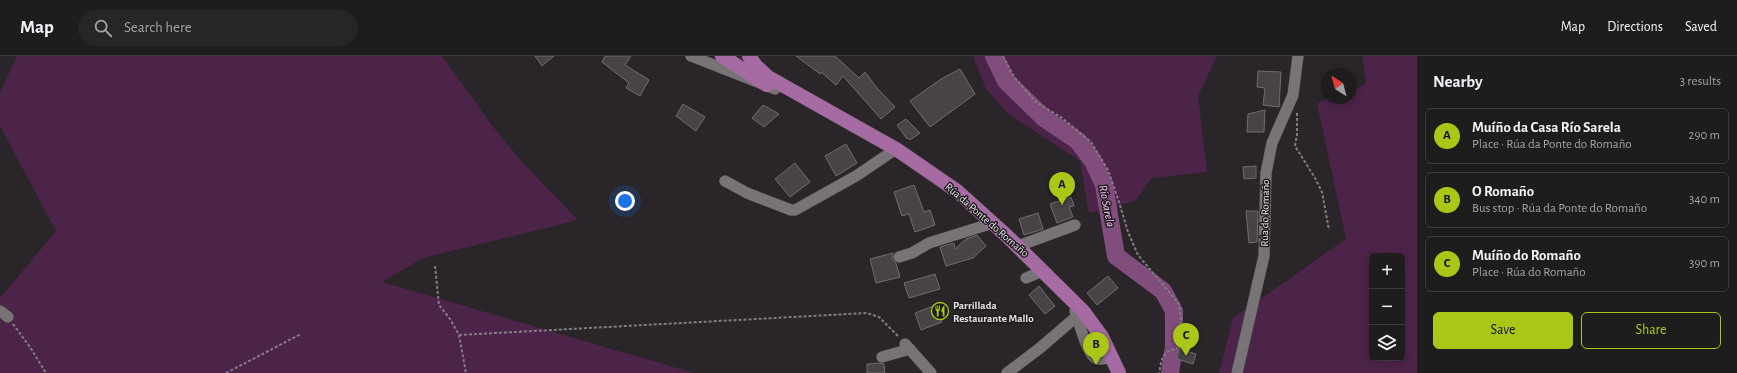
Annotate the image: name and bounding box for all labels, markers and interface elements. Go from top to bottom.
search box [78,10,358,46]
icon: search [92,17,114,39]
text: Map [20,18,54,37]
text: Search here [124,20,192,35]
text: Map [1561,20,1585,34]
text: Directions [1607,20,1663,34]
text: Saved [1685,20,1717,34]
north arrow [1321,68,1357,104]
text: Nearby [1433,73,1483,90]
text: 3 results [1680,75,1721,88]
text: Muíño da Casa Río Sarela [1472,120,1621,135]
text: A [1443,129,1451,142]
text: 290 m [1689,129,1720,142]
text: Place · Rúa da Ponte do Romaño [1472,138,1632,151]
pin: A [1049,172,1075,205]
street label: Rúa do Romaño [1259,179,1271,247]
street label: Rúa da Ponte do Romaño [943,181,1031,259]
water label: Río Sarela [1097,184,1117,228]
text: O Romaño [1472,184,1534,199]
your location [615,191,635,211]
text: B [1443,193,1451,206]
text: 340 m [1689,193,1720,206]
text: Bus stop · Rúa da Ponte do Romaño [1472,202,1647,215]
text: Muíño do Romaño [1472,248,1581,263]
map controls [1369,253,1405,361]
button: + [1369,253,1405,289]
text: C [1444,257,1450,270]
text: 390 m [1689,257,1720,270]
text: Place · Rúa do Romaño [1472,266,1586,279]
button: − [1369,289,1405,325]
place label: Parrillada Restaurante Mallo [953,300,1034,324]
restaurant icon: Parrillada Restaurante Mallo [930,301,950,321]
button: Save [1433,312,1573,349]
button: Share [1581,312,1721,349]
pin: C [1173,323,1199,356]
button: layers [1369,325,1405,361]
pin: B [1083,332,1109,365]

